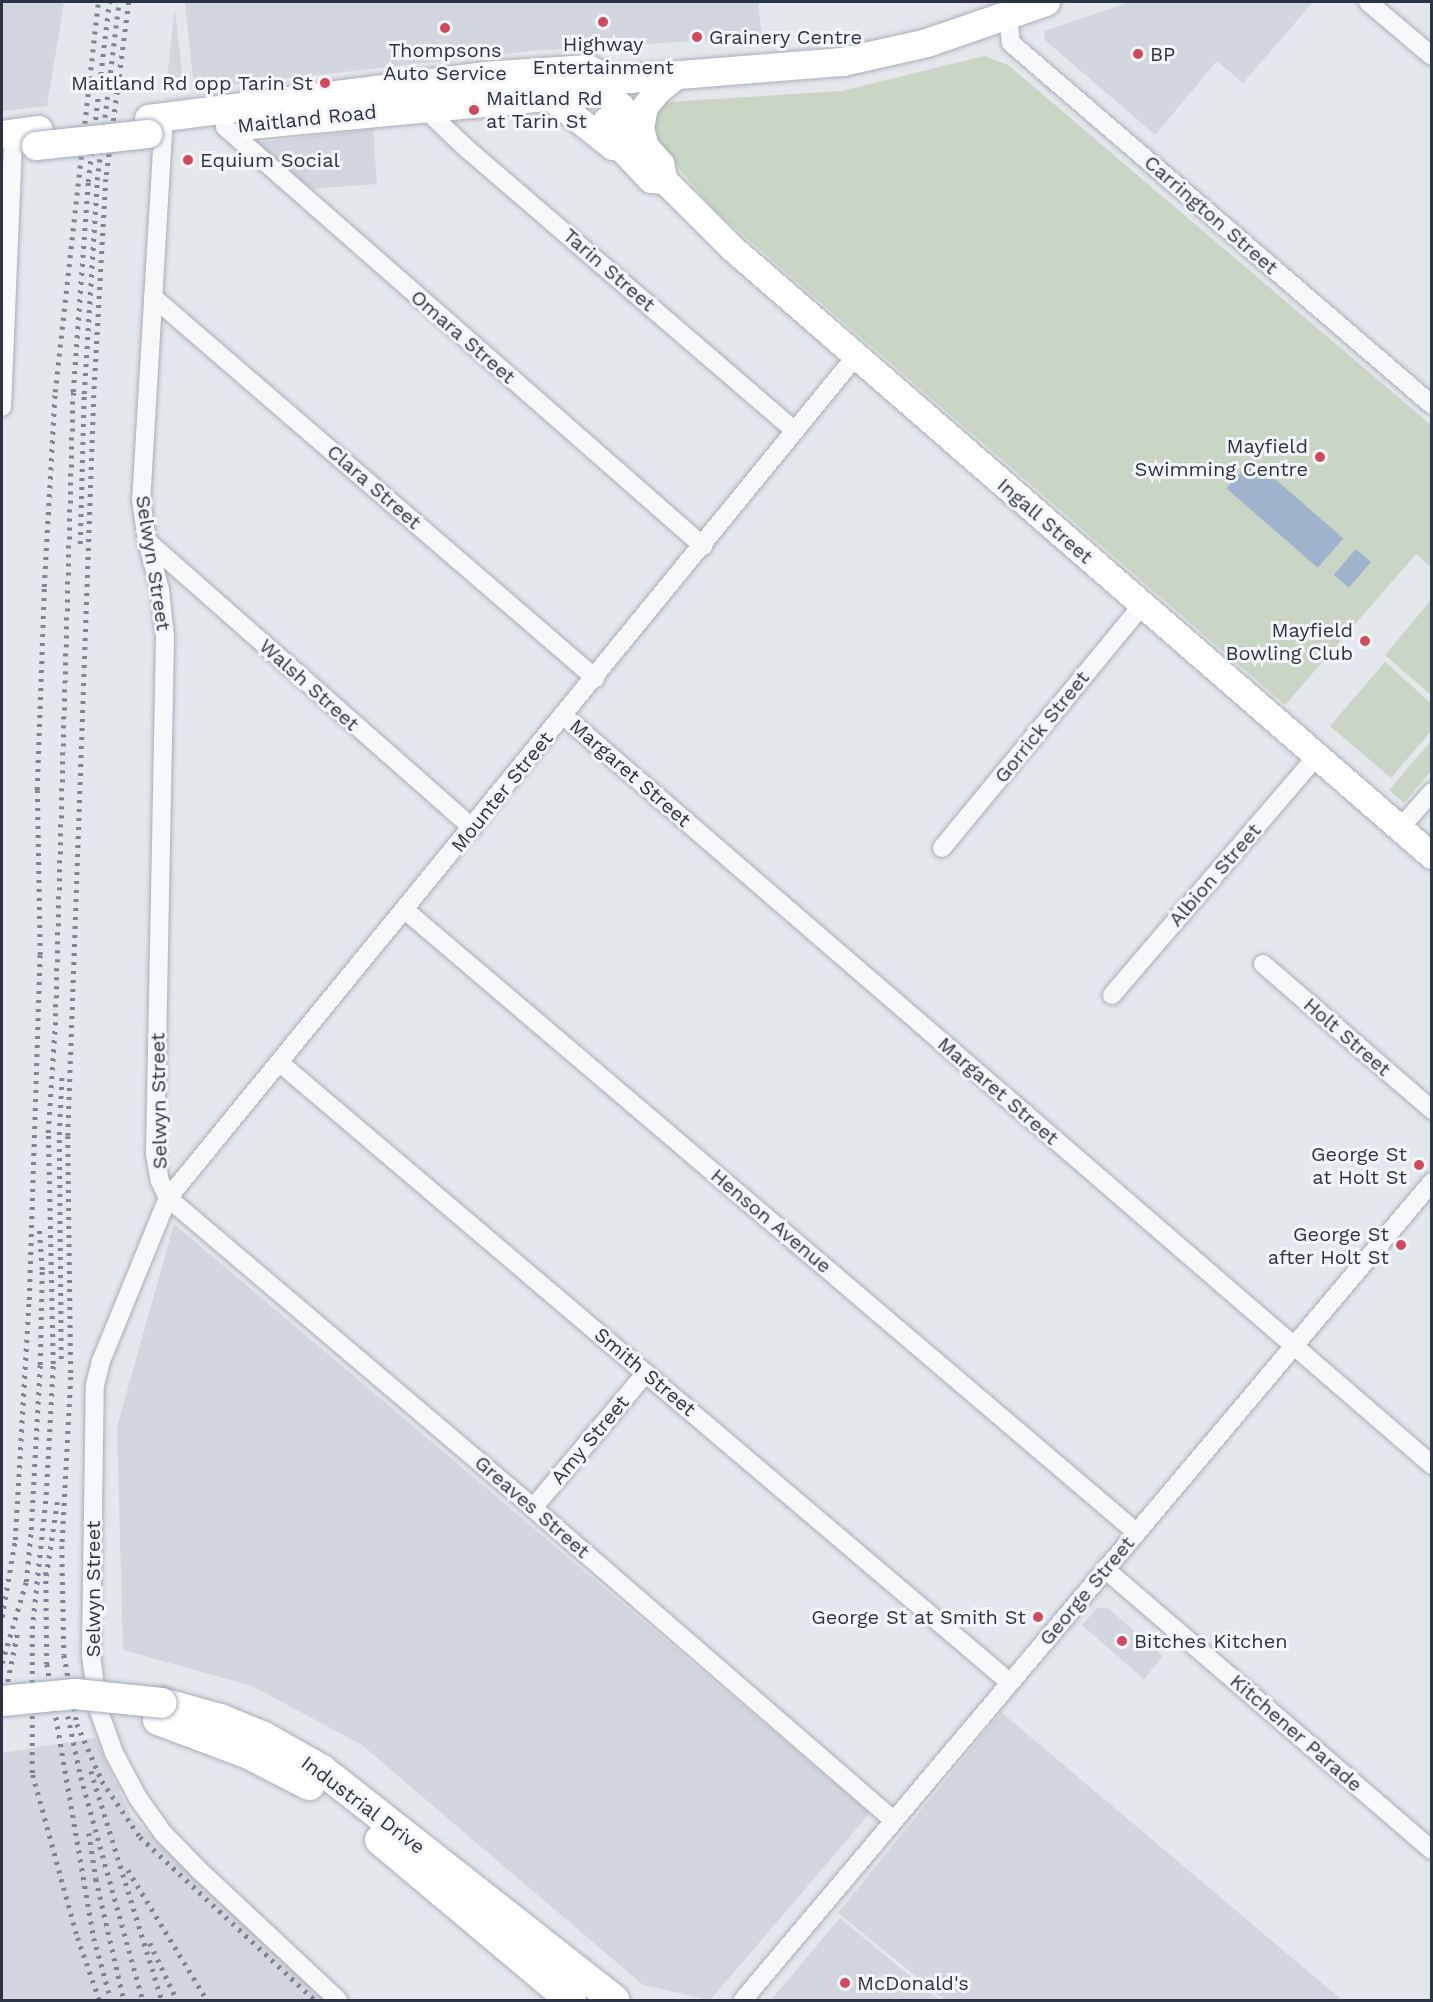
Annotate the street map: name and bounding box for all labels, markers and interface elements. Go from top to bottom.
marker: Highway Entertainment [596,15,610,29]
marker: Thompsons Auto Service [438,21,452,35]
place label: Grainery Centre [709,25,862,49]
marker: Grainery Centre [690,30,704,44]
place label: Highway Entertainment [532,32,674,79]
place label: Thompsons Auto Service [383,38,507,85]
place label: BP [1150,42,1175,66]
marker: BP [1131,47,1145,61]
place label: Maitland Rd opp Tarin St [70,71,313,95]
marker: Maitland Rd opp Tarin St [318,76,332,90]
place label: Maitland Rd at Tarin St [486,86,603,133]
street label: Maitland Road [236,100,378,138]
marker: Maitland Rd at Tarin St [467,103,481,117]
place label: Equium Social [200,148,340,172]
street label: Carrington Street [1139,150,1283,280]
marker: Equium Social [181,153,195,167]
street label: Tarin Street [558,223,660,317]
street label: Omara Street [406,285,520,389]
place label: Mayfield Swimming Centre [1135,434,1308,481]
street label: Clara Street [322,439,426,535]
marker: Mayfield Swimming Centre [1313,450,1327,464]
street label: Ingall Street [992,473,1098,569]
street label: Selwyn Street [130,494,176,632]
place label: Mayfield Bowling Club [1226,618,1353,665]
street label: Walsh Street [254,634,364,736]
marker: Mayfield Bowling Club [1358,634,1372,648]
street label: Gorrick Street [989,666,1095,788]
street label: Margaret Street [565,714,695,832]
street label: Mounter Street [446,727,558,857]
street label: Albion Street [1164,819,1266,931]
street label: Holt Street [1299,993,1395,1081]
street label: Margaret Street [933,1032,1063,1150]
street label: Selwyn Street [146,1033,172,1169]
place label: George St at Holt St [1311,1142,1407,1189]
marker: George St at Holt St [1412,1158,1426,1172]
street label: Henson Avenue [705,1163,837,1279]
place label: George St after Holt St [1267,1222,1389,1269]
marker: George St after Holt St [1394,1238,1408,1252]
street label: Smith Street [589,1323,701,1421]
street label: Amy Street [546,1390,634,1490]
street label: Greaves Street [470,1451,594,1563]
street label: Selwyn Street [81,1521,105,1657]
street label: George Street [1034,1532,1140,1650]
place label: George St at Smith St [811,1605,1026,1629]
marker: George St at Smith St [1031,1610,1045,1624]
place label: Bitches Kitchen [1134,1629,1288,1653]
marker: Bitches Kitchen [1115,1634,1129,1648]
street label: Kitchener Parade [1225,1669,1367,1797]
street label: Industrial Drive [296,1750,430,1860]
place label: McDonald's [857,1971,969,1995]
marker: McDonald's [838,1976,852,1990]

